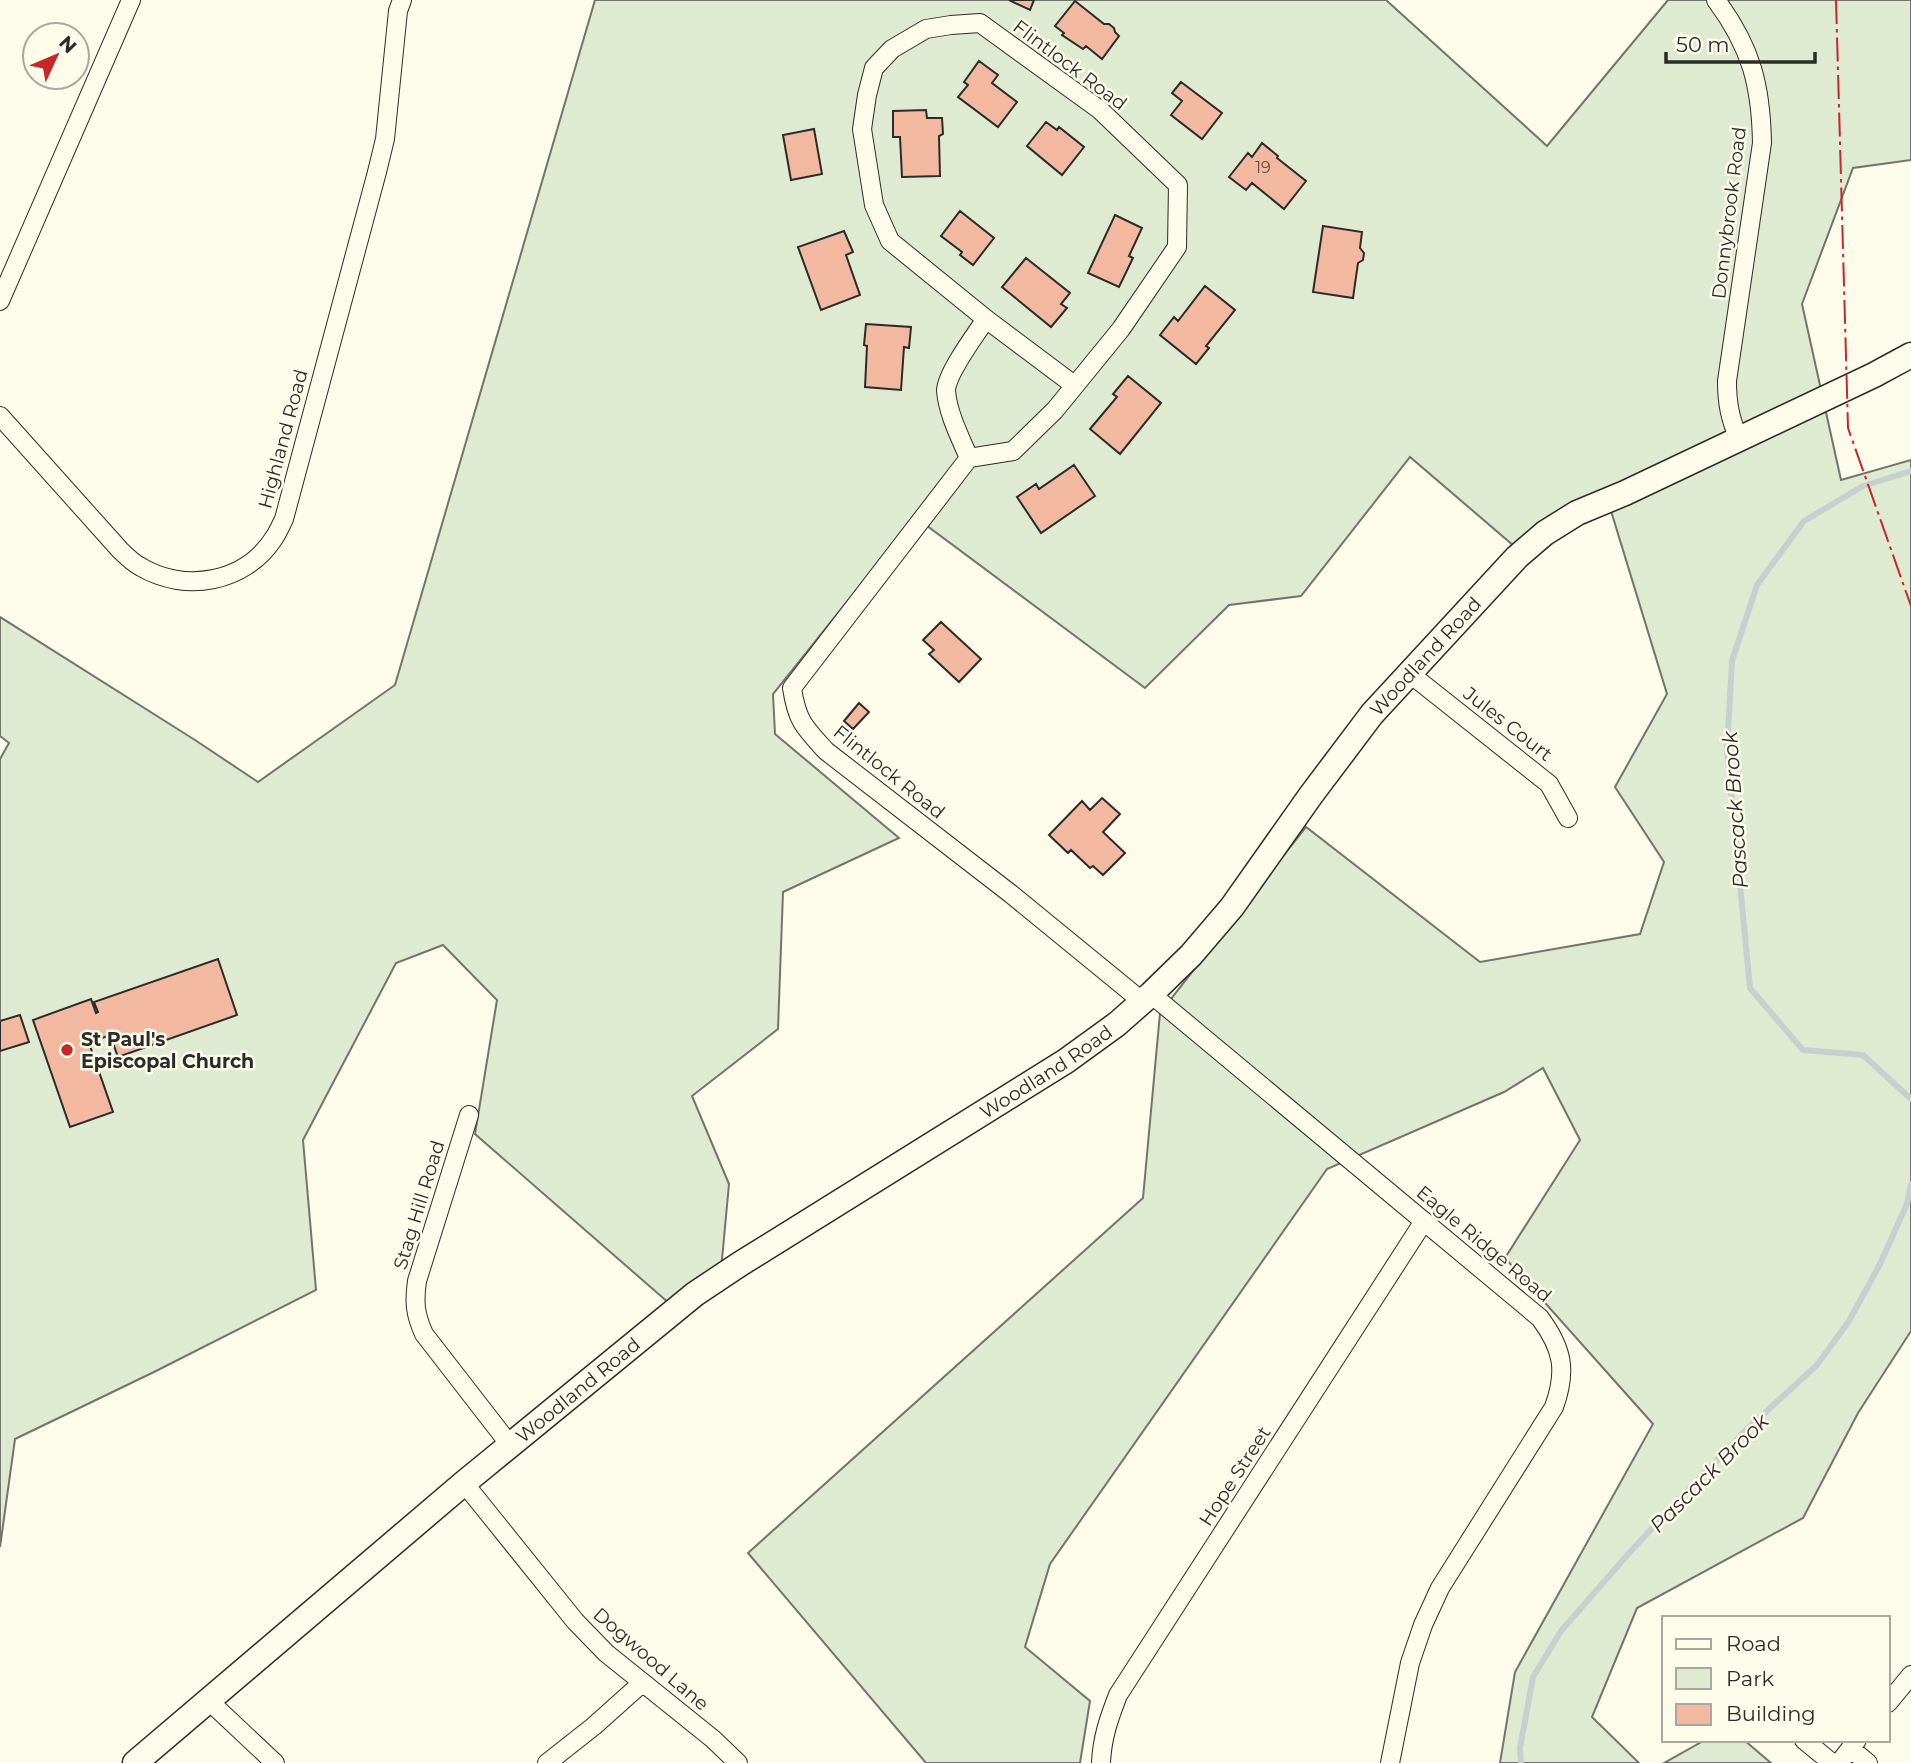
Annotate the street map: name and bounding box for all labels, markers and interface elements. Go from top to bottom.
street label: Flintlock Road [1009,15,1131,115]
north arrow [21,21,91,91]
scale bar [1666,21,1815,65]
text: N [54,31,81,58]
text: 50 m [1676,32,1730,57]
street label: Donnybrook Road [1707,126,1751,300]
house number: 19 [1255,158,1271,177]
street label: Highland Road [253,367,313,511]
street label: Woodland Road [1365,592,1486,720]
street label: Jules Court [1458,682,1557,766]
street label: Flintlock Road [829,720,949,824]
water label: Pascack Brook [1717,729,1753,889]
street label: Woodland Road [976,1020,1117,1123]
place label: St Paul's Episcopal Church [81,1028,254,1073]
marker: St Paul's Episcopal Church [59,1042,75,1058]
street label: Stag Hill Road [388,1138,450,1272]
street label: Eagle Ridge Road [1412,1181,1556,1307]
street label: Woodland Road [511,1332,644,1447]
water label: Pascack Brook [1644,1407,1775,1538]
street label: Hope Street [1194,1422,1276,1530]
street label: Dogwood Lane [589,1603,713,1715]
legend [1662,1616,1890,1742]
text: Road [1726,1631,1781,1656]
text: Park [1726,1666,1774,1691]
text: Building [1726,1701,1816,1726]

